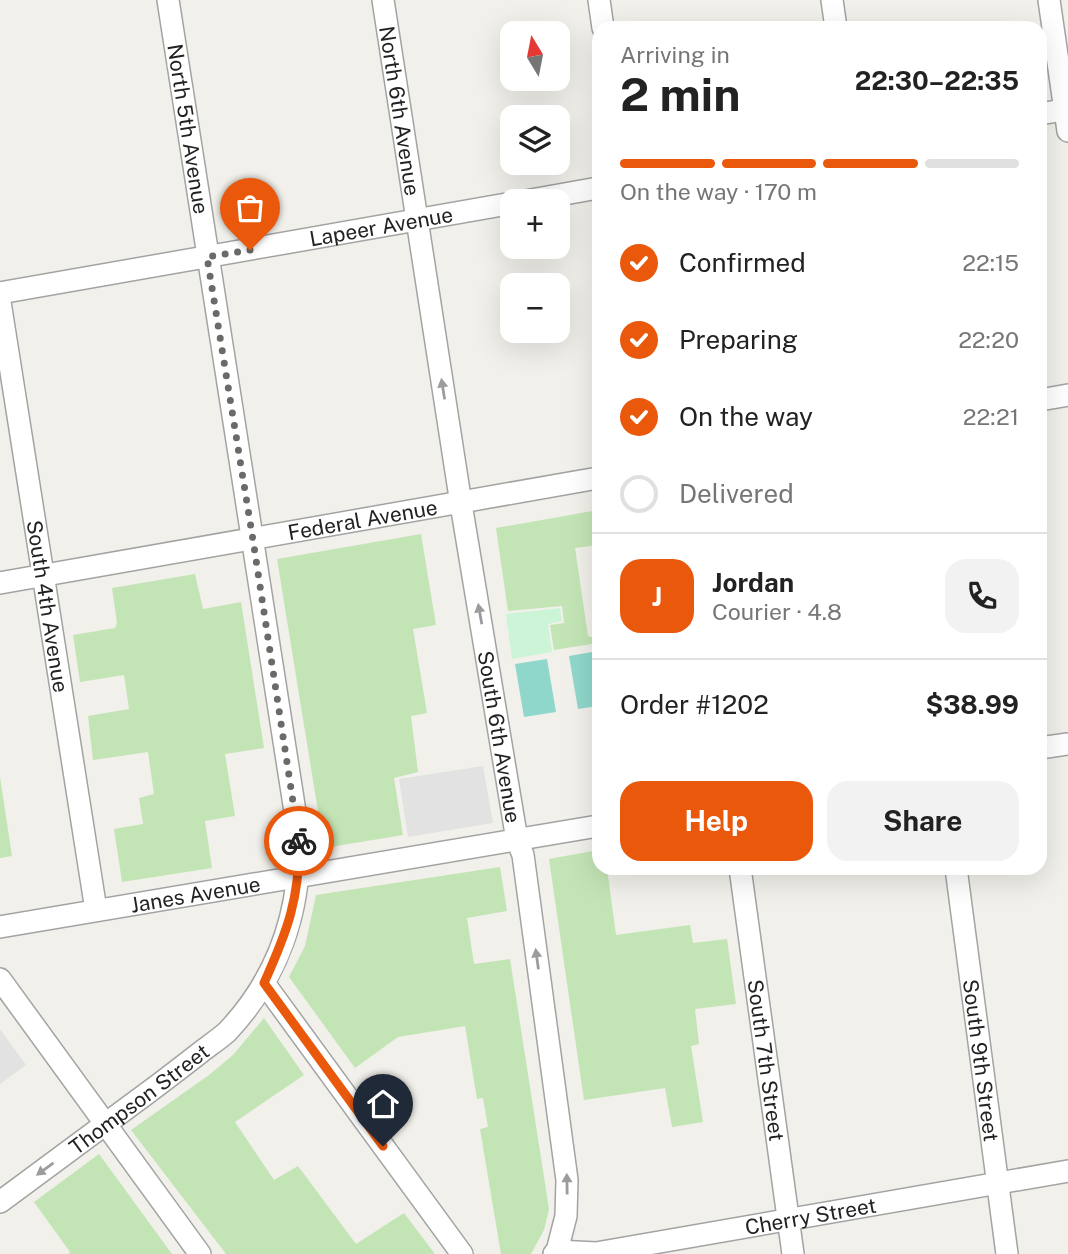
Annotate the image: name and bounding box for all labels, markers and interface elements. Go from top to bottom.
north arrow [500,21,570,91]
map controls [500,21,570,343]
street label: North 6th Avenue [375,24,426,197]
text: Arriving in [620,41,730,68]
street label: North 5th Avenue [162,42,214,216]
text: 22:30–22:35 [855,65,1019,96]
text: 2 min [620,67,740,121]
button: layers [500,105,570,175]
pin [220,178,280,250]
text: On the way · 170 m [620,178,817,205]
icon: bag [231,189,269,227]
button: + [500,189,570,259]
street label: Lapeer Avenue [307,201,455,251]
icon: check [620,244,658,282]
text: Confirmed [679,247,806,278]
text: 22:15 [962,249,1019,276]
button: − [500,273,570,343]
icon: check [620,321,658,359]
text: Preparing [679,324,798,355]
text: 22:20 [958,326,1019,353]
one-way arrow [437,378,448,400]
icon: check [620,398,658,436]
text: On the way [679,401,813,432]
text: 22:21 [963,403,1019,430]
text: Delivered [679,478,794,509]
street label: Federal Avenue [286,494,439,545]
street label: South 4th Avenue [22,518,74,694]
button: phone [945,559,1019,633]
text: Jordan [712,567,794,598]
text: J [652,581,662,612]
text: Courier · 4.8 [712,598,842,625]
one-way arrow [474,603,485,625]
street label: South 6th Avenue [473,649,526,825]
text: Order #1202 [620,689,769,720]
text: $38.99 [925,689,1019,720]
button: Help [620,781,813,861]
button: Share [827,781,1019,861]
courier [264,806,334,876]
icon: bike [280,822,318,860]
street label: Janes Avenue [128,871,262,917]
one-way arrow [531,948,542,970]
street label: South 7th Street [743,978,790,1143]
street label: South 9th Street [958,978,1005,1143]
street label: Thompson Street [64,1038,214,1159]
pin [353,1074,413,1146]
icon: home [364,1085,402,1123]
one-way arrow [36,1161,54,1175]
one-way arrow [561,1173,572,1195]
street label: Cherry Street [743,1192,878,1239]

